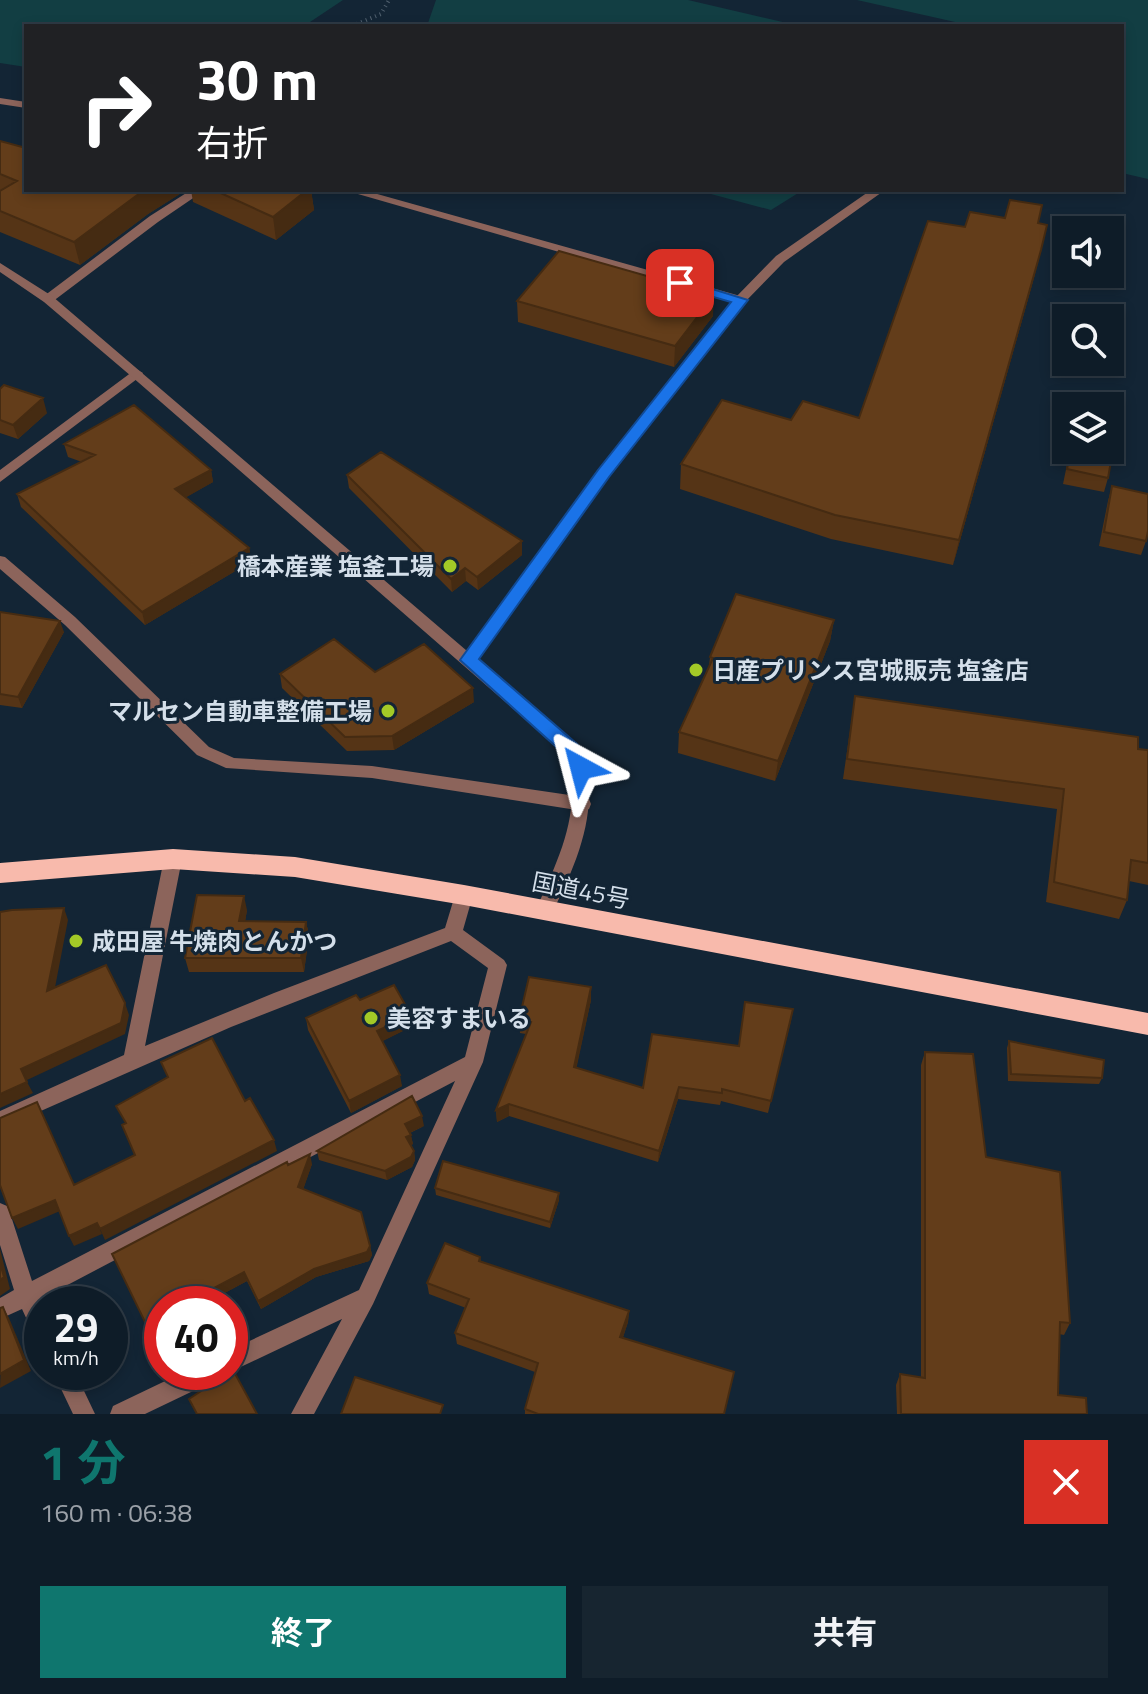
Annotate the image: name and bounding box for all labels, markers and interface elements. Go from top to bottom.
text: 30 m [196,37,318,122]
icon: right [64,56,168,160]
text: 右折 [196,115,268,170]
map controls [1052,216,1124,464]
button: sound [1052,216,1124,288]
pin [646,249,714,317]
icon: arrive [658,261,702,305]
button: search [1052,304,1124,376]
button: layers [1052,392,1124,464]
place label: 橋本産業 塩釜工場 [237,548,434,584]
marker: 橋本産業 塩釜工場 [441,557,459,575]
place label: 日産プリンス宮城販売 塩釜店 [712,652,1029,688]
marker: 日産プリンス宮城販売 塩釜店 [687,661,705,679]
place label: マルセン自動車整備工場 [108,693,372,729]
marker: マルセン自動車整備工場 [379,702,397,720]
position arrow [539,726,623,810]
street label: 国道45号 [529,863,633,917]
place label: 成田屋 牛焼肉とんかつ [92,923,337,959]
marker: 成田屋 牛焼肉とんかつ [67,932,85,950]
place label: 美容すまいる [387,1000,531,1036]
marker: 美容すまいる [362,1009,380,1027]
speed limit sign: 40 [144,1286,248,1390]
text: 29 [54,1297,98,1358]
text: km/h [53,1342,99,1373]
text: 1 分 [40,1426,125,1499]
button: close [1024,1440,1108,1524]
text: 160 m · 06:38 [40,1493,192,1532]
button: 終了 [40,1586,566,1678]
button: 共有 [582,1586,1108,1678]

